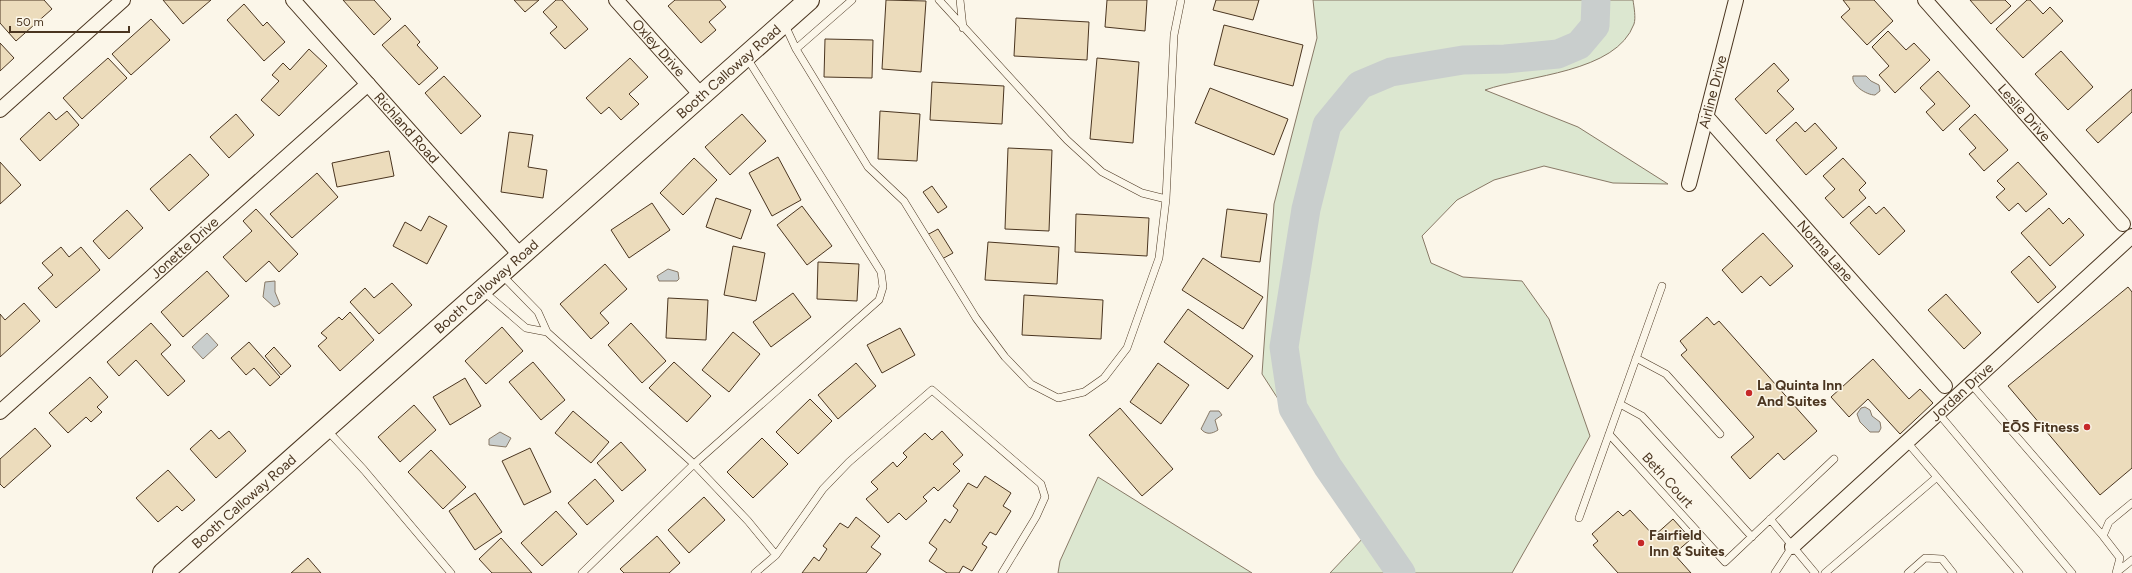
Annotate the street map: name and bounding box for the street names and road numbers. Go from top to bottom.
street label: Oxley Drive [628,16,689,81]
street label: Booth Calloway Road [673,21,785,122]
street label: Airline Drive [1695,53,1731,131]
street label: Leslie Drive [1994,80,2054,145]
street label: Richland Road [370,89,442,167]
street label: Jonette Drive [147,213,222,283]
street label: Norma Lane [1793,217,1857,286]
street label: Booth Calloway Road [431,236,542,337]
street label: Jordan Drive [1927,359,1997,425]
street label: Beth Court [1638,449,1697,512]
street label: Booth Calloway Road [188,451,300,552]

